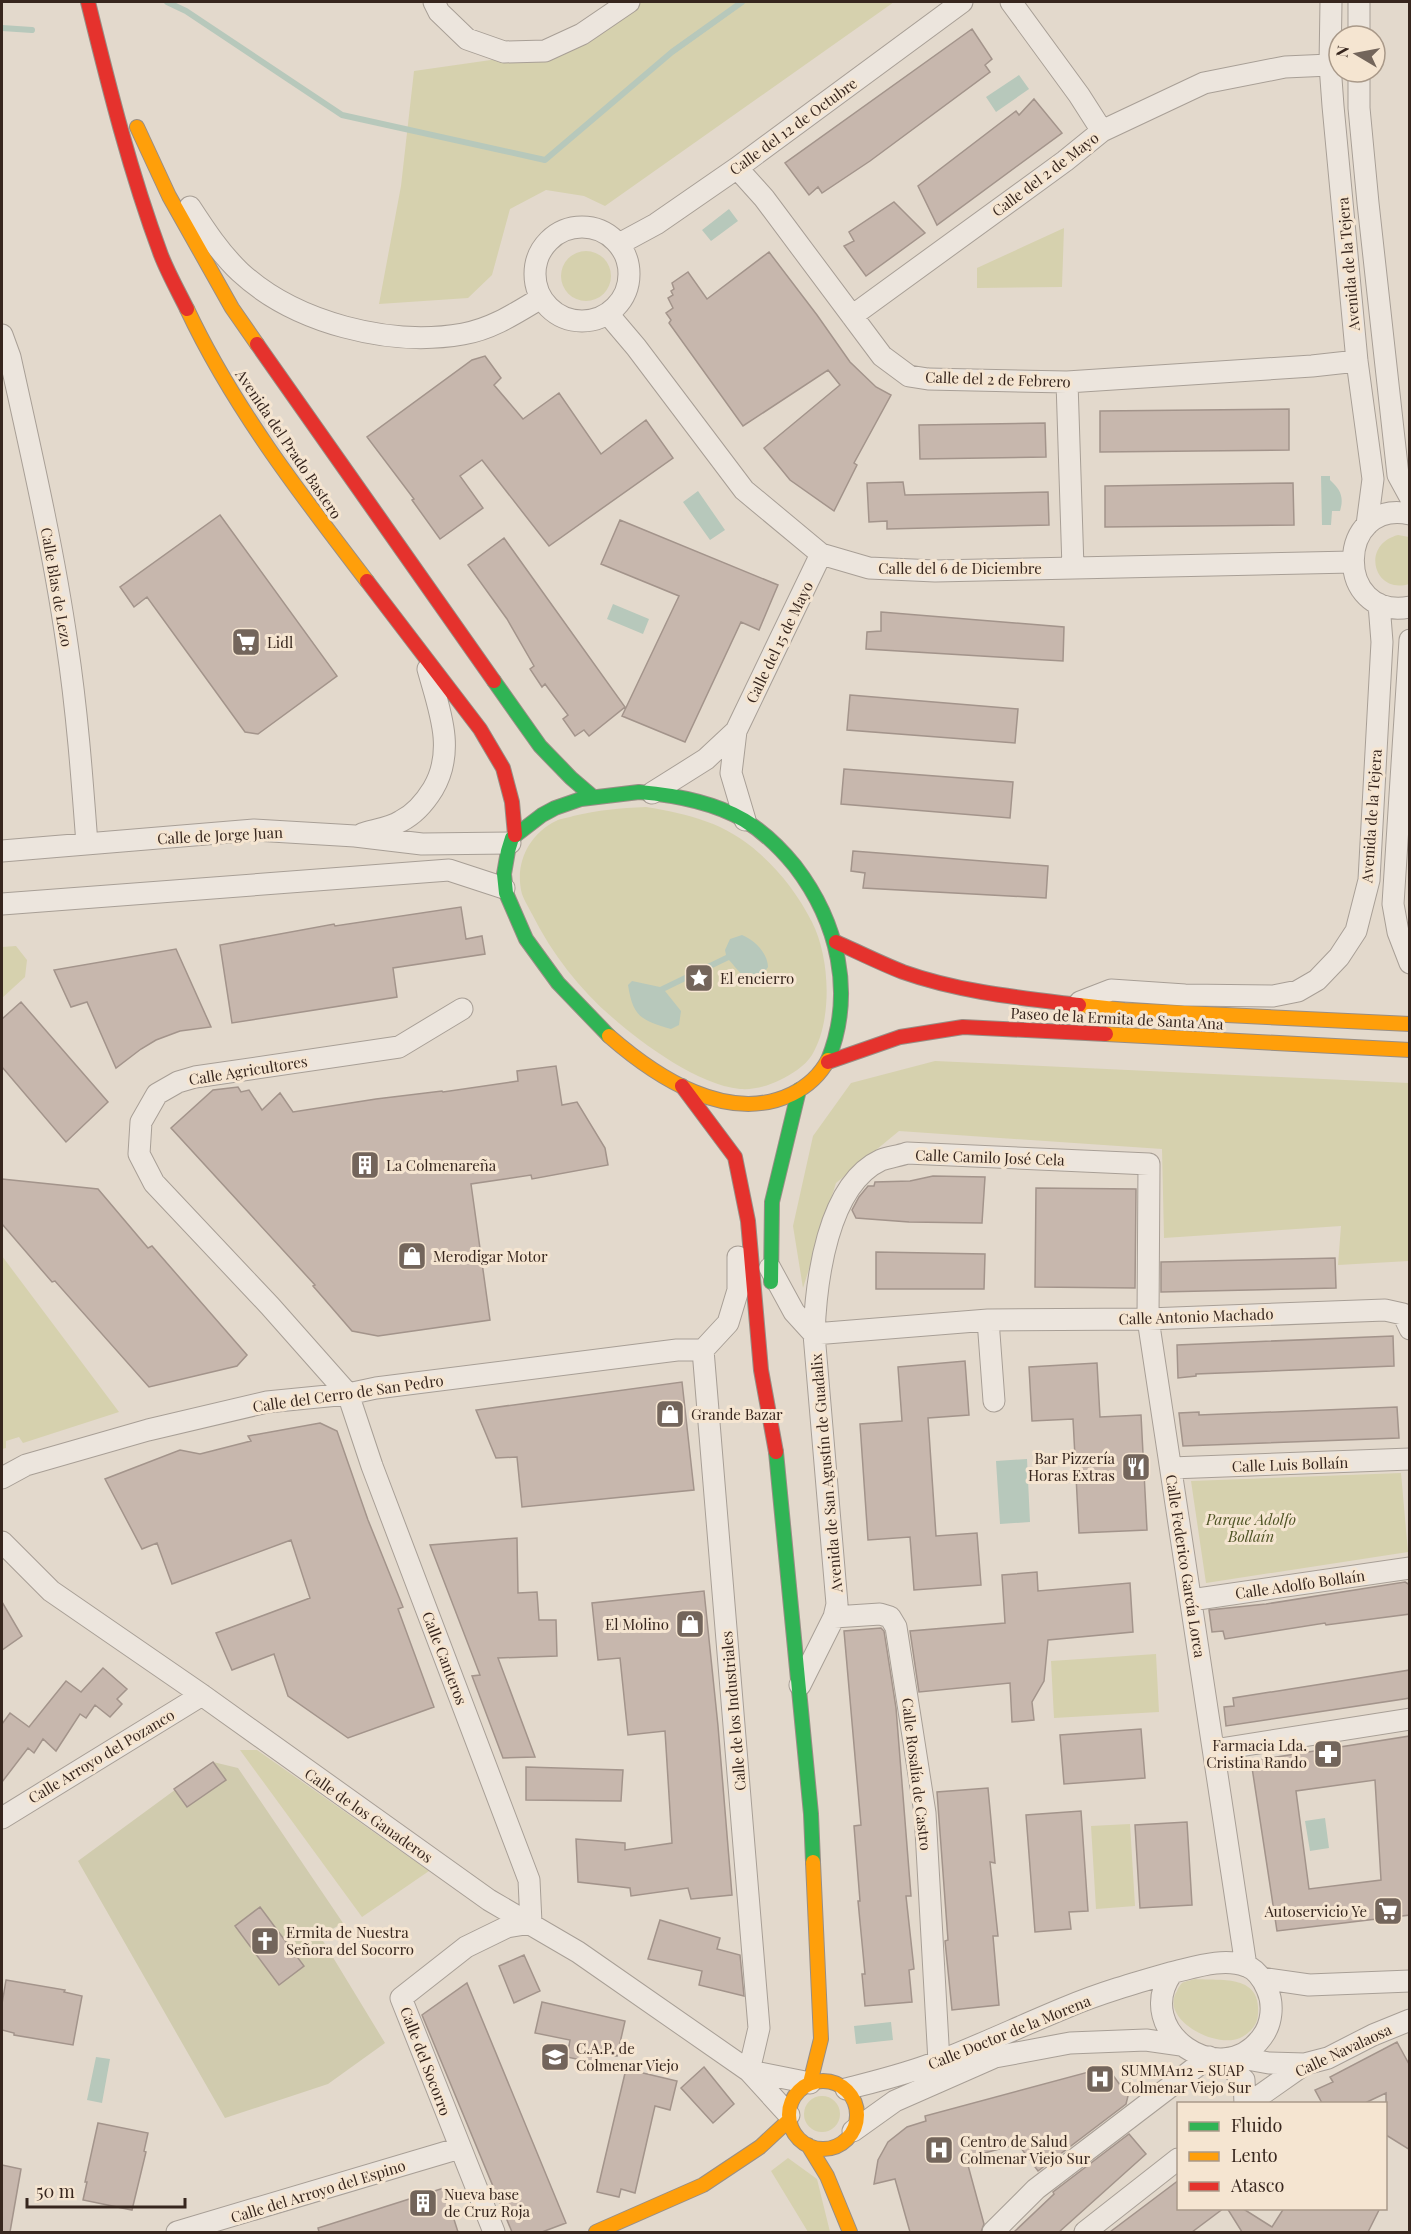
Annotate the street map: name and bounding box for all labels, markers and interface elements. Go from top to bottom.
north arrow [1327,24,1387,84]
text: N [1330,43,1353,59]
street label: Calle del 12 de Octubre [725,73,861,179]
street label: Calle del 2 de Mayo [988,127,1102,221]
street label: Avenida de la Tejera [1332,196,1364,333]
street label: Avenida del Prado Bastero [231,365,347,523]
street label: Calle del 2 de Febrero [925,366,1071,392]
street label: Calle Blas de Lezo [37,526,77,648]
street label: Calle del 6 de Diciembre [878,558,1042,578]
street label: Calle del 15 de Mayo [741,578,817,706]
supermarket icon: Lidl [230,626,262,658]
place label: Lidl [267,632,293,652]
street label: Avenida de la Tejera [1356,748,1386,884]
street label: Calle de Jorge Juan [157,822,283,848]
place icon: El encierro [683,962,715,994]
place label: El encierro [720,968,794,988]
street label: Paseo de la Ermita de Santa Ana [1010,1002,1225,1034]
street label: Calle Agricultores [187,1051,309,1089]
street label: Calle Camilo José Cela [915,1144,1066,1170]
building icon: La Colmenareña [349,1149,381,1181]
place label: La Colmenareña [386,1155,497,1175]
shop icon: Merodigar Motor [396,1240,428,1272]
place label: Merodigar Motor [433,1246,548,1266]
street label: Calle Antonio Machado [1118,1303,1274,1329]
street label: Avenida de San Agustín de Guadalix [806,1353,846,1594]
street label: Calle del Cerro de San Pedro [251,1370,445,1416]
shop icon: Grande Bazar [654,1398,686,1430]
place label: Grande Bazar [691,1404,783,1424]
place label: Bar Pizzería Horas Extras [1028,1448,1116,1485]
restaurant icon: Bar Pizzería Horas Extras [1120,1451,1152,1483]
street label: Calle Luis Bollaín [1231,1452,1349,1476]
street label: Calle Federico García Lorca [1162,1473,1210,1660]
park label: Parque Adolfo Bollaín [1205,1509,1296,1546]
street label: Calle Adolfo Bollaín [1234,1565,1366,1603]
street label: Calle Canteros [418,1608,472,1708]
shop icon: El Molino [674,1608,706,1640]
place label: El Molino [605,1614,669,1634]
street label: Calle de los Industriales [716,1630,750,1792]
street label: Calle Rosalía de Castro [898,1696,936,1852]
street label: Calle Arroyo del Pozanco [24,1704,178,1808]
place label: Farmacia Lda. Cristina Rando [1206,1735,1307,1772]
pharmacy icon: Farmacia Lda. Cristina Rando [1312,1738,1344,1770]
street label: Calle de los Ganaderos [301,1763,437,1867]
supermarket icon: Autoservicio Ye [1372,1895,1404,1927]
place label: Autoservicio Ye [1263,1901,1367,1921]
place label: Ermita de Nuestra Señora del Socorro [286,1922,414,1959]
church icon: Ermita de Nuestra Señora del Socorro [249,1925,281,1957]
street label: Calle Doctor de la Morena [925,1990,1094,2074]
street label: Calle del Socorro [396,2004,456,2118]
street label: Calle Navalaosa [1292,2019,1395,2081]
place label: C.A.P. de Colmenar Viejo [576,2038,679,2075]
school or university icon: C.A.P. de Colmenar Viejo [539,2041,571,2073]
place label: SUMMA112 - SUAP Colmenar Viejo Sur [1121,2060,1251,2097]
hospital icon: SUMMA112 - SUAP Colmenar Viejo Sur [1084,2063,1116,2095]
legend [1177,2102,1387,2210]
text: Fluido [1231,2113,1282,2137]
place label: Centro de Salud Colmenar Viejo Sur [960,2131,1090,2168]
hospital icon: Centro de Salud Colmenar Viejo Sur [923,2134,955,2166]
text: Lento [1231,2143,1278,2167]
street label: Calle del Arroyo del Espino [228,2155,408,2227]
scale bar [27,2171,184,2209]
text: Atasco [1230,2173,1284,2197]
text: 50 m [36,2179,75,2203]
place label: Nueva base de Cruz Roja [444,2184,531,2221]
building icon: Nueva base de Cruz Roja [407,2187,439,2219]

